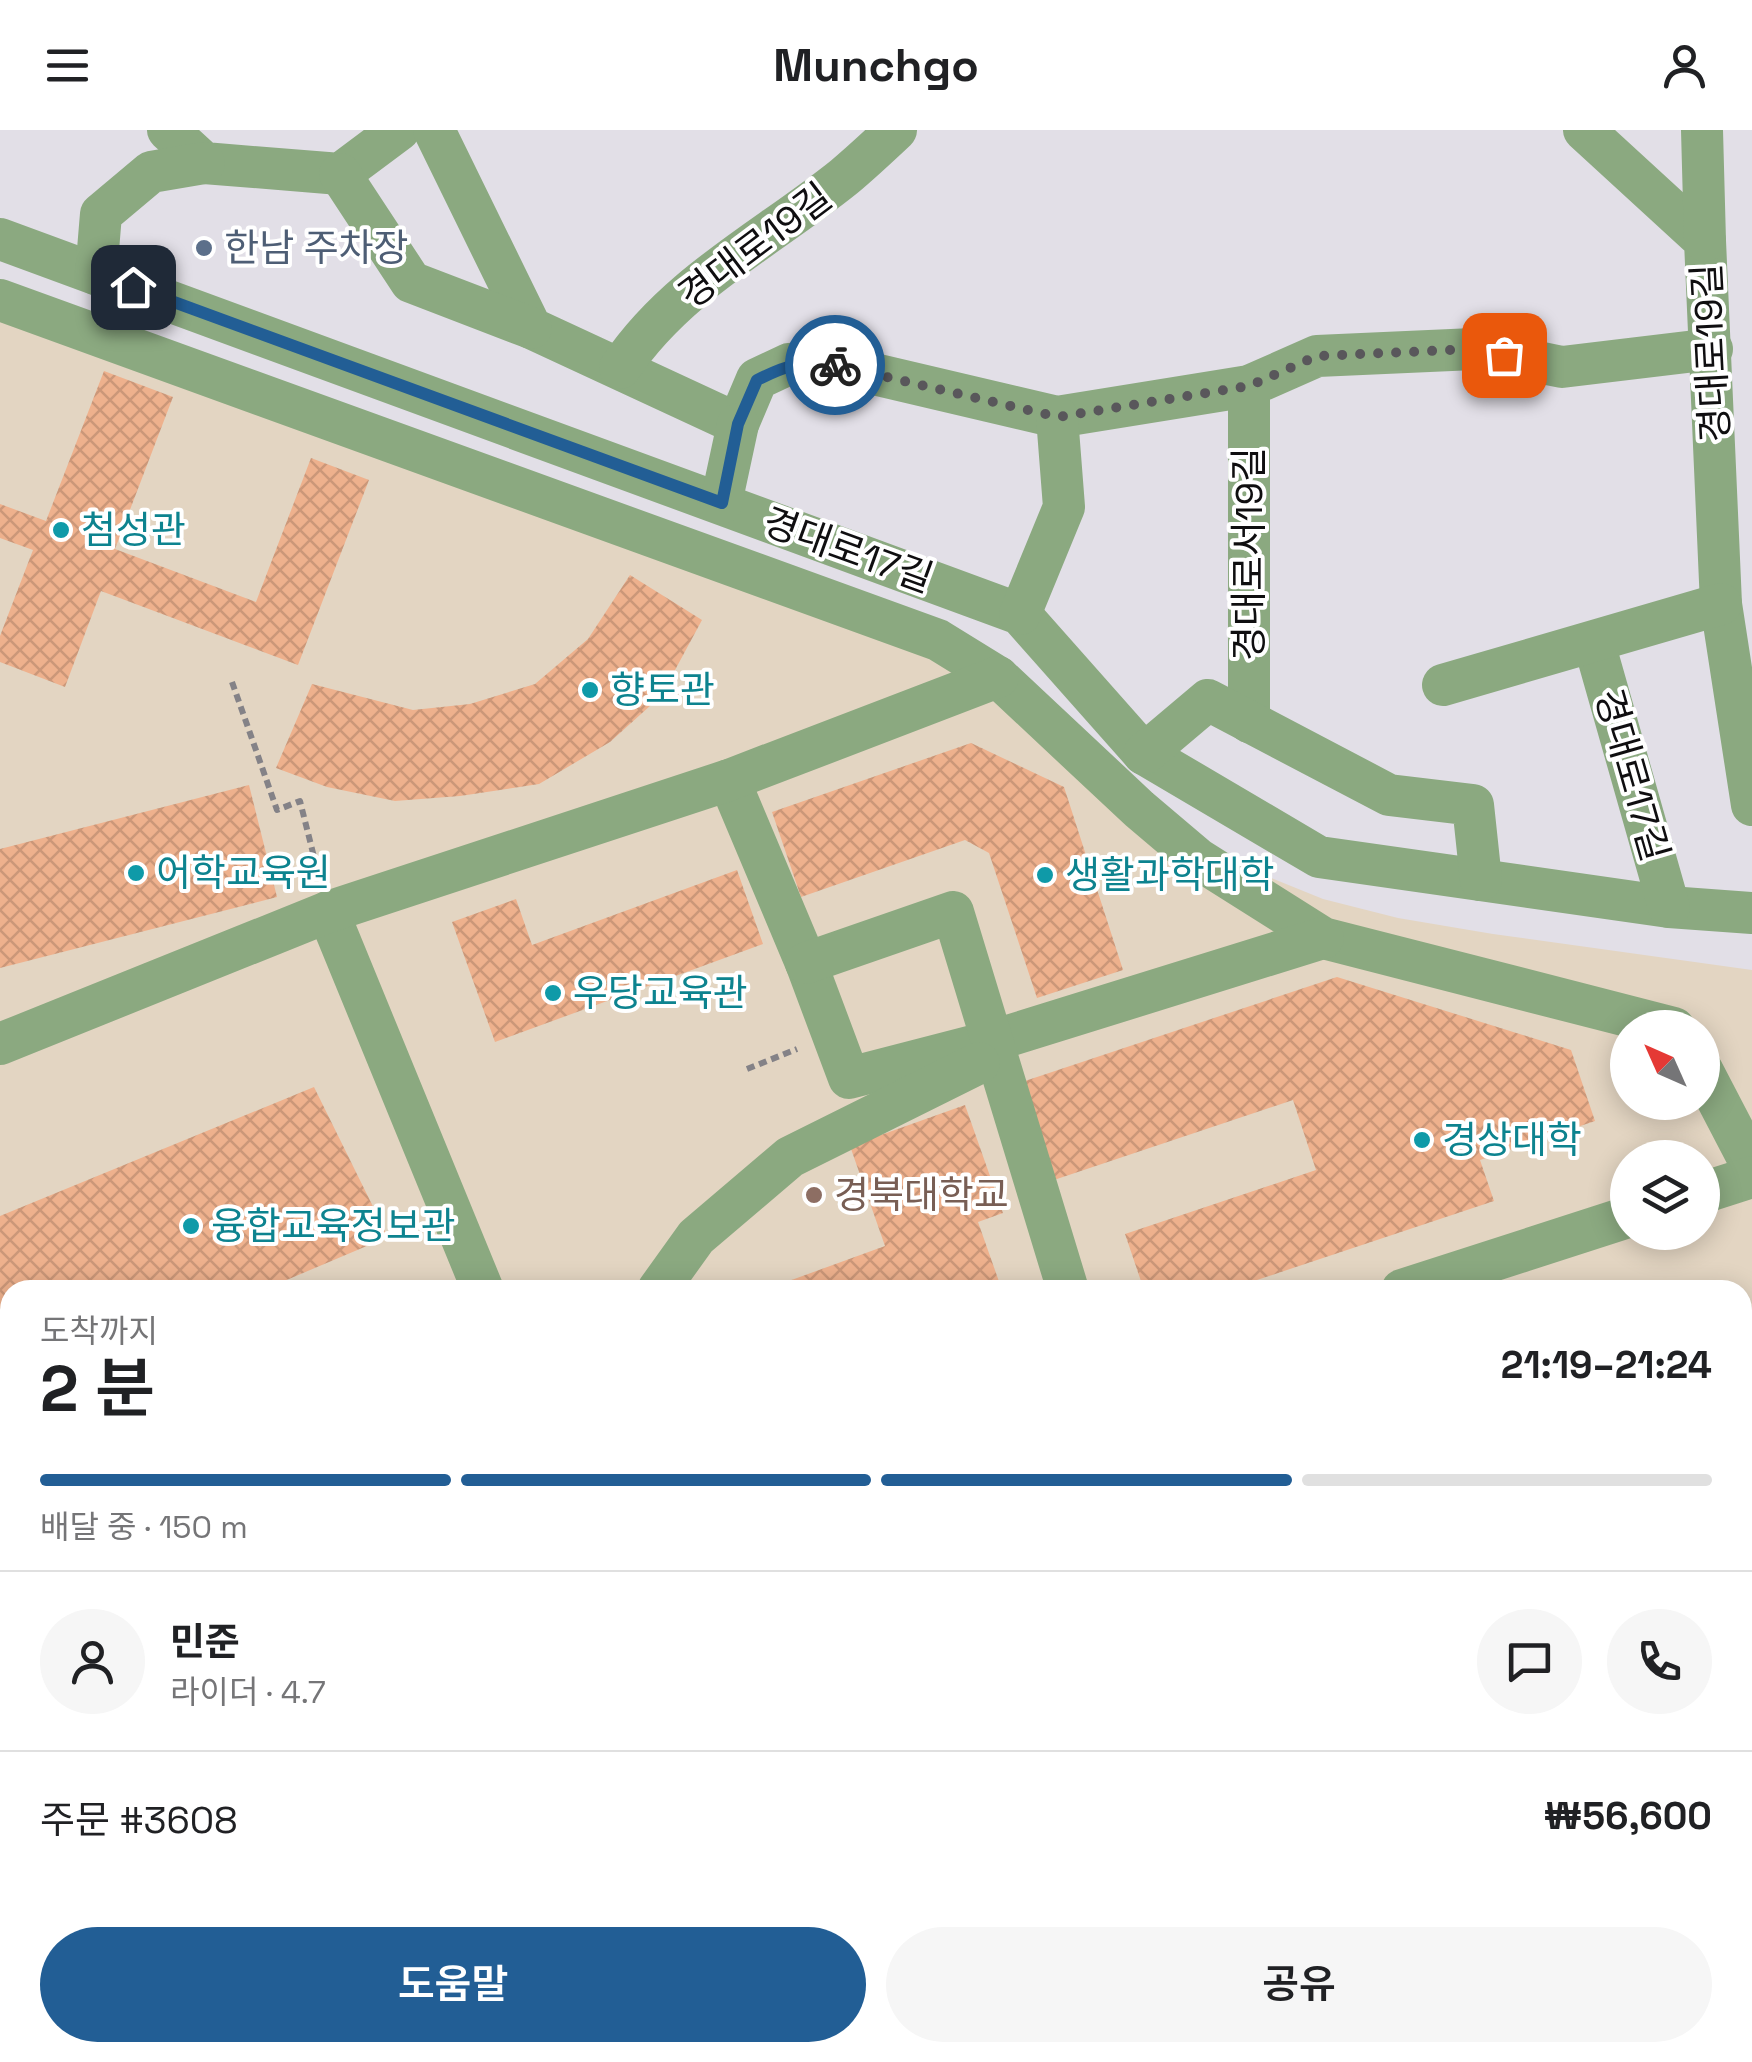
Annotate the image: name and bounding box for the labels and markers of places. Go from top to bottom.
place label: 한남 주차장 [224,224,409,272]
marker: 한남 주차장 [193,237,215,259]
pin [91,245,176,330]
pin [1462,313,1547,398]
place label: 첨성관 [81,506,186,554]
marker: 첨성관 [50,519,72,541]
place label: 향토관 [610,666,715,714]
marker: 향토관 [579,679,601,701]
place label: 어학교육원 [156,849,331,897]
place label: 생활과학대학 [1065,851,1275,899]
marker: 어학교육원 [125,862,147,884]
marker: 생활과학대학 [1034,864,1056,886]
place label: 우당교육관 [573,969,748,1017]
marker: 우당교육관 [542,982,564,1004]
place label: 경상대학 [1442,1116,1582,1164]
marker: 경상대학 [1411,1129,1433,1151]
place label: 경북대학교 [834,1171,1009,1219]
marker: 경북대학교 [803,1184,825,1206]
place label: 융합교육정보관 [211,1202,456,1250]
marker: 융합교육정보관 [180,1215,202,1237]

